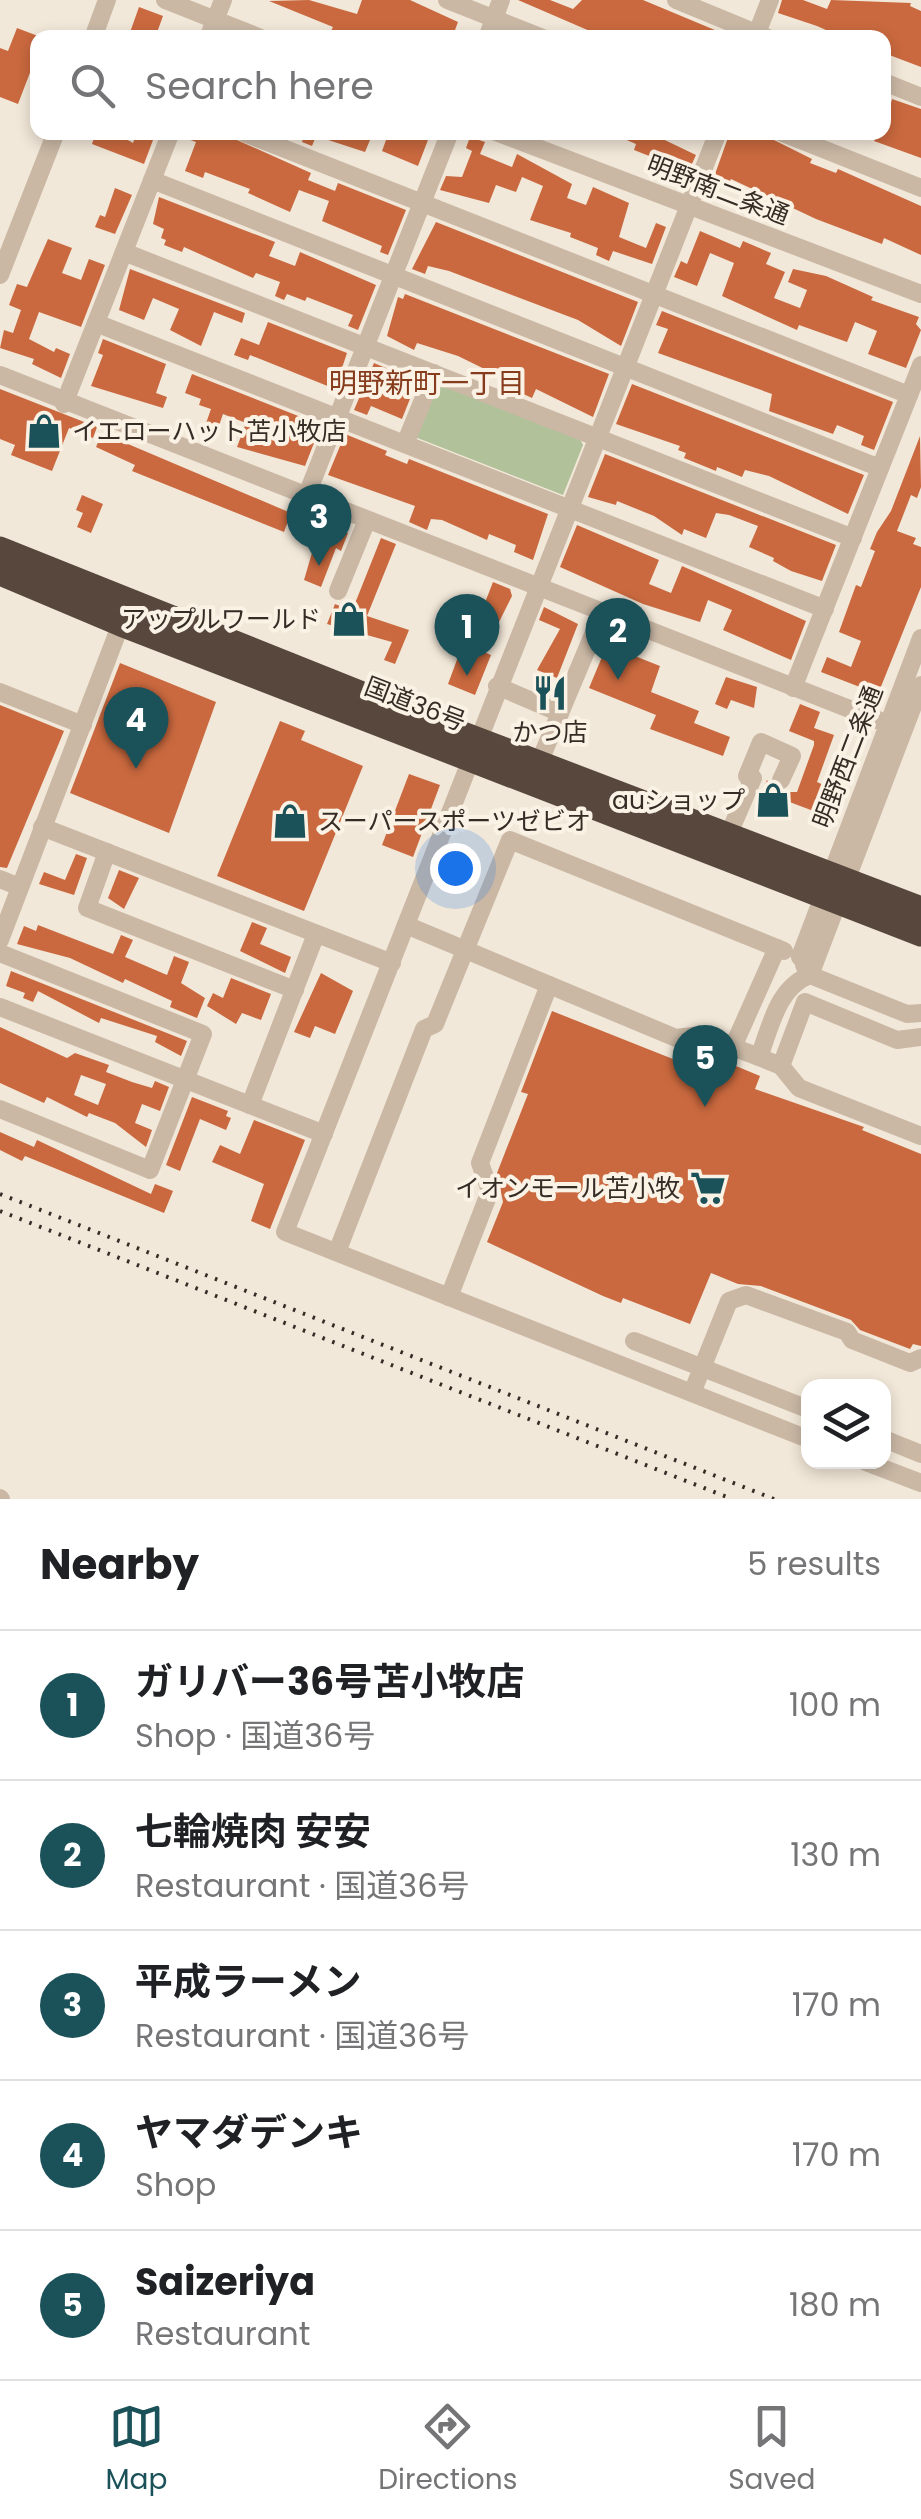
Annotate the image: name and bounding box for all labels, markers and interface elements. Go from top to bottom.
search box [30,30,891,140]
icon: search [65,58,120,113]
text: Search here [145,59,374,112]
street label: 明野南二条通 [642,147,794,233]
district label: 明野新町一丁目 [329,364,525,403]
shop icon: イエローハット苫小牧店 [25,412,63,450]
place label: イエローハット苫小牧店 [72,414,346,449]
pin: 3 [286,484,352,566]
pin: 1 [434,594,500,676]
pin: 2 [586,598,650,680]
shop icon: アップルワールド [330,600,368,638]
place label: アップルワールド [121,602,321,637]
street label: 国道36号 [359,669,471,739]
restaurant icon: かつ店 [531,674,569,712]
street label: 明野西二条通 [805,681,891,833]
pin: 4 [104,686,168,769]
place label: かつ店 [512,715,588,750]
shop icon: auショップ [754,781,792,819]
place label: auショップ [612,783,745,818]
shop icon: スーパースポーツゼビオ [271,802,309,840]
place label: スーパースポーツゼビオ [318,804,591,839]
your location [430,843,481,894]
pin: 5 [672,1024,738,1107]
supermarket icon: イオンモール苫小牧 [689,1169,727,1207]
place label: イオンモール苫小牧 [455,1171,680,1206]
map controls [801,1379,891,1469]
button: layers [801,1379,891,1469]
text: Nearby [40,1535,199,1594]
text: 5 results [747,1541,881,1586]
text: ガリバー36号苫小牧店 [135,1655,524,1708]
text: 1 [66,1682,79,1727]
text: 100 m [789,1682,881,1727]
text: Shop · 国道36号 [135,1713,375,1758]
text: 七輪焼肉 安安 [135,1805,371,1858]
text: 2 [63,1832,82,1877]
text: 130 m [790,1832,881,1877]
text: Restaurant · 国道36号 [135,1863,470,1908]
text: 平成ラーメン [135,1955,361,2008]
text: 3 [63,1982,82,2027]
text: 170 m [792,1982,881,2027]
text: Restaurant · 国道36号 [135,2013,470,2058]
text: ヤマダデンキ [135,2106,363,2159]
text: 4 [62,2132,83,2177]
text: 170 m [792,2132,881,2177]
text: Shop [135,2162,216,2207]
text: Saizeriya [135,2255,315,2308]
text: 5 [62,2282,83,2327]
text: 180 m [789,2282,881,2327]
text: Restaurant [135,2311,310,2356]
tab: Map [105,2399,167,2501]
tab: Directions [378,2399,517,2501]
tab: Saved [728,2399,816,2501]

